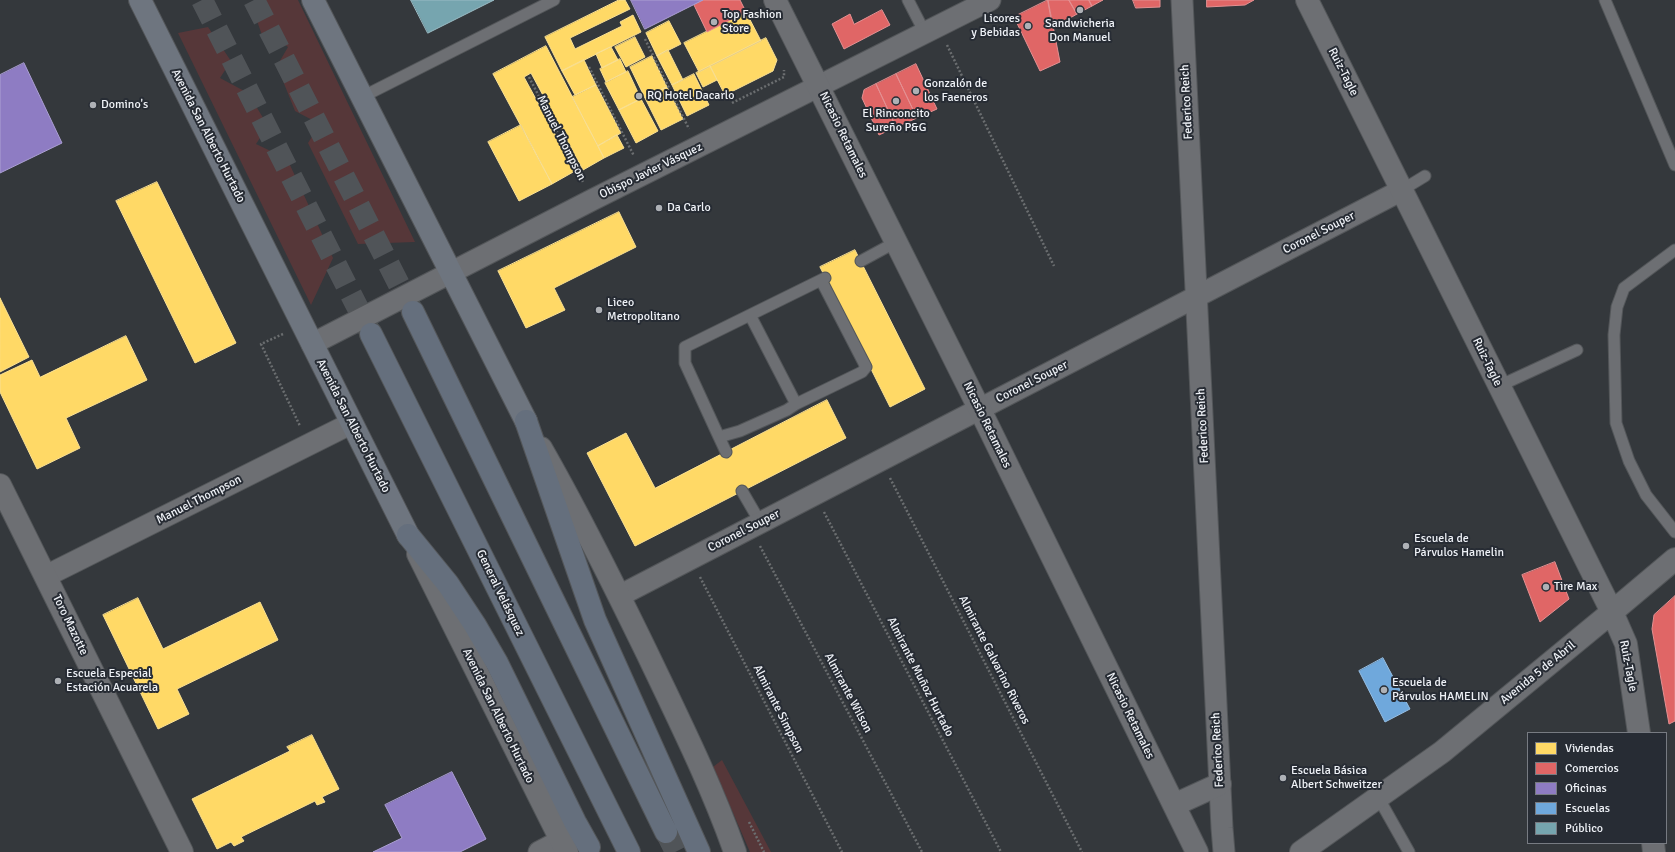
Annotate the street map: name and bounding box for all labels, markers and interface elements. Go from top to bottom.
marker: Sandwicheria Don Manuel [1075,5,1085,15]
place label: Top Fashion Store [722,8,782,36]
place label: Licores y Bebidas [971,12,1020,40]
marker: Top Fashion Store [709,17,719,27]
place label: Sandwicheria Don Manuel [1045,17,1115,45]
marker: Licores y Bebidas [1023,21,1033,31]
street label: Ruiz-Tagle [1325,45,1361,99]
street label: Federico Reich [1178,64,1196,140]
street label: Avenida San Alberto Hurtado [168,67,248,205]
place label: Gonzalón de los Faeneros [924,77,988,105]
marker: Gonzalón de los Faeneros [911,86,921,96]
place label: RQ Hotel Dacarlo [647,89,734,103]
street label: Nicasio Retamales [816,90,870,180]
marker: RQ Hotel Dacarlo [634,91,644,101]
street label: Manuel Thompson [533,93,589,183]
marker: El Rinconcito Sureño P&G [891,96,901,106]
place label: Domino's [101,98,148,112]
marker: Domino's [88,100,98,110]
place label: El Rinconcito Sureño P&G [862,107,930,135]
street label: Obispo Javier Vásquez [597,140,705,202]
place label: Da Carlo [667,201,711,215]
marker: Da Carlo [654,203,664,213]
street label: Coronel Souper [1281,209,1357,257]
place label: Liceo Metropolitano [607,296,680,324]
marker: Liceo Metropolitano [594,305,604,315]
street label: Ruiz-Tagle [1469,335,1505,389]
street label: Avenida San Alberto Hurtado [313,357,393,495]
street label: Coronel Souper [994,358,1070,406]
street label: Nicasio Retamales [960,380,1014,470]
street label: Federico Reich [1194,388,1212,464]
street label: Manuel Thompson [154,472,244,528]
street label: Coronel Souper [706,507,782,555]
place label: Escuela de Párvulos Hamelin [1414,532,1504,560]
marker: Escuela de Párvulos Hamelin [1401,541,1411,551]
street label: General Velásquez [473,547,527,639]
place label: Tire Max [1554,580,1597,594]
marker: Tire Max [1541,582,1551,592]
street label: Toro Mazotte [49,592,91,658]
street label: Almirante Galvarino Riveros [955,593,1033,727]
street label: Almirante Muñoz Hurtado [884,615,956,739]
street label: Avenida 5 de Abril [1498,638,1578,708]
street label: Ruiz-Tagle [1616,639,1640,693]
street label: Avenida San Alberto Hurtado [459,646,537,786]
street label: Almirante Wilson [821,651,875,735]
street label: Almirante Simpson [750,662,806,756]
place label: Escuela Especial Estación Acuarela [66,667,158,695]
street label: Nicasio Retamales [1103,671,1157,761]
marker: Escuela Especial Estación Acuarela [53,676,63,686]
place label: Escuela de Párvulos HAMELIN [1392,676,1489,704]
marker: Escuela de Párvulos HAMELIN [1379,685,1389,695]
street label: Federico Reich [1209,712,1227,788]
legend [1527,732,1667,844]
text: Viviendas [1565,741,1614,756]
text: Comercios [1565,761,1619,776]
place label: Escuela Básica Albert Schweitzer [1291,764,1382,792]
marker: Escuela Básica Albert Schweitzer [1278,773,1288,783]
text: Oficinas [1565,781,1607,796]
text: Escuelas [1565,801,1610,816]
text: Público [1565,821,1603,836]

